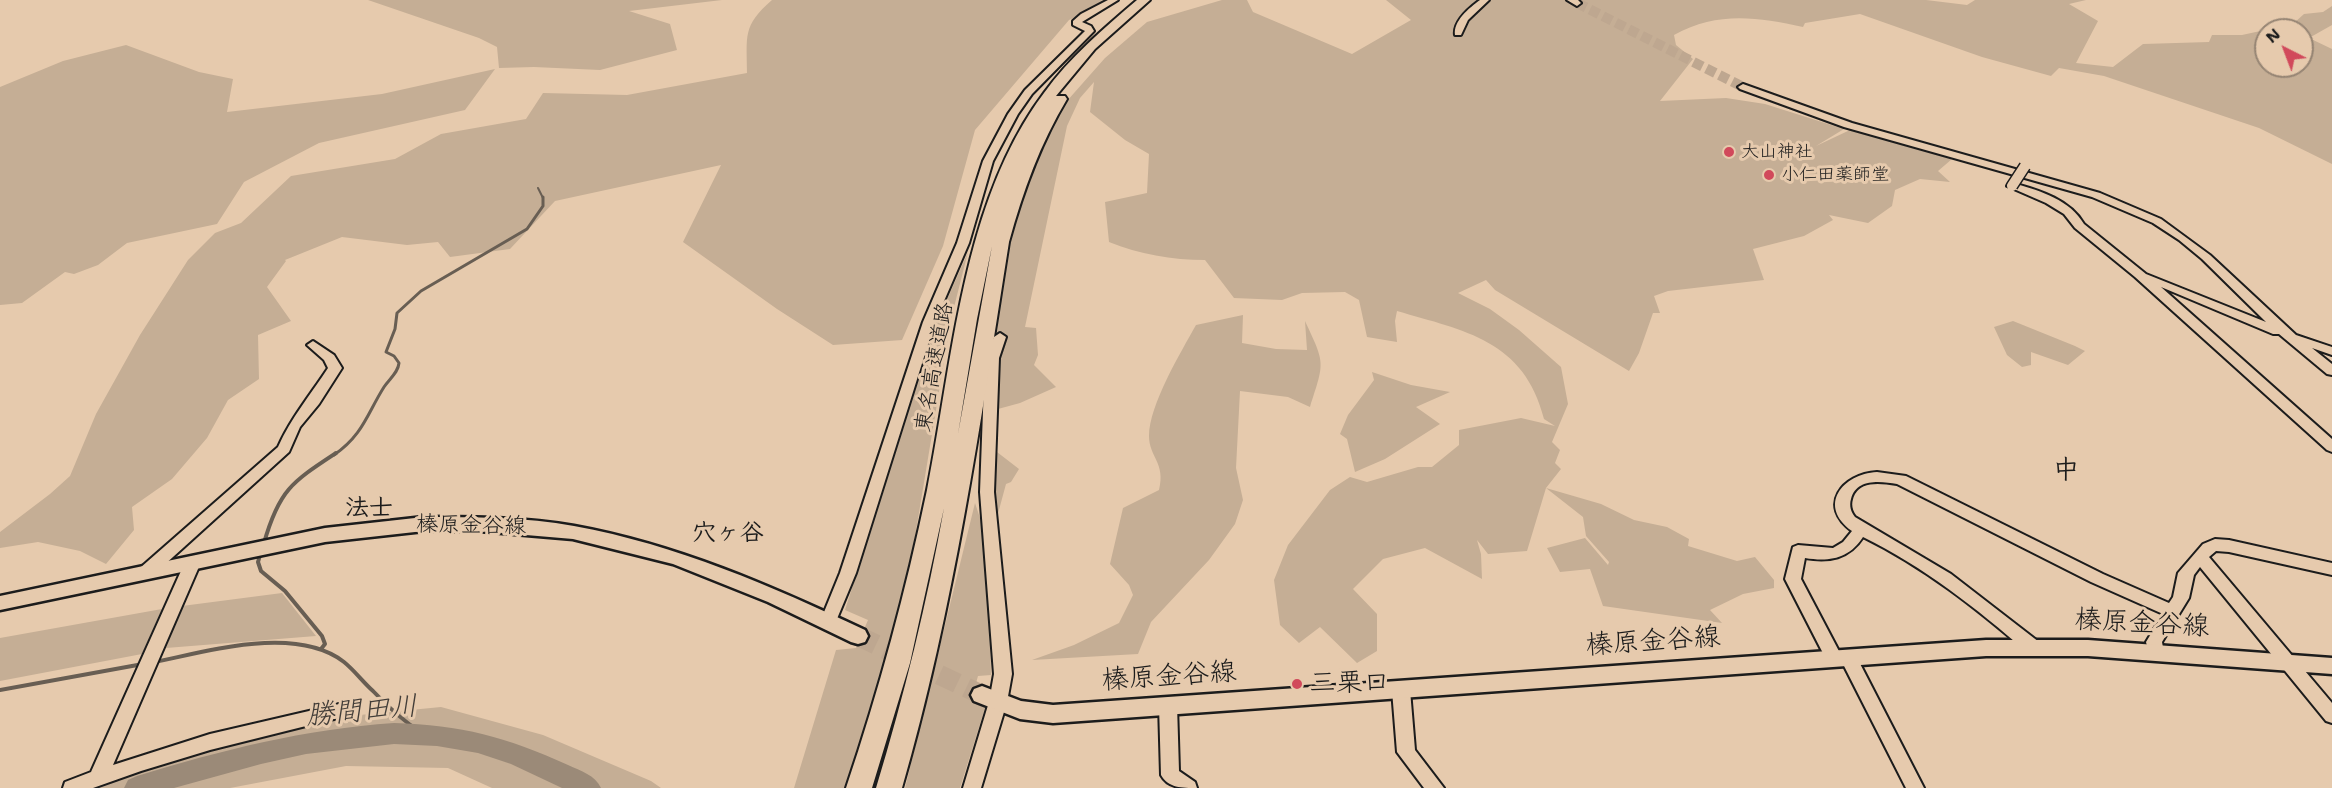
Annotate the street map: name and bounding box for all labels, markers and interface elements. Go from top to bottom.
north arrow [2254,18,2314,78]
text: N [2261,24,2285,48]
place label: 大山神社 [1741,141,1813,163]
marker: 大山神社 [1722,145,1736,159]
place label: 小仁田薬師堂 [1781,164,1889,186]
marker: 小仁田薬師堂 [1762,168,1776,182]
street label: 東名高速道路 [911,300,959,434]
district label: 中 [2053,455,2079,487]
district label: 法士 [345,495,393,523]
street label: 榛原金谷線 [416,512,526,540]
district label: 穴ヶ谷 [692,520,764,548]
street label: 榛原金谷線 [2074,604,2210,644]
street label: 榛原金谷線 [1585,621,1721,663]
street label: 榛原金谷線 [1101,656,1237,698]
place label: 三栗口 [1309,668,1390,700]
marker: 三栗口 [1290,677,1304,691]
water label: 勝間田川 [305,690,419,734]

